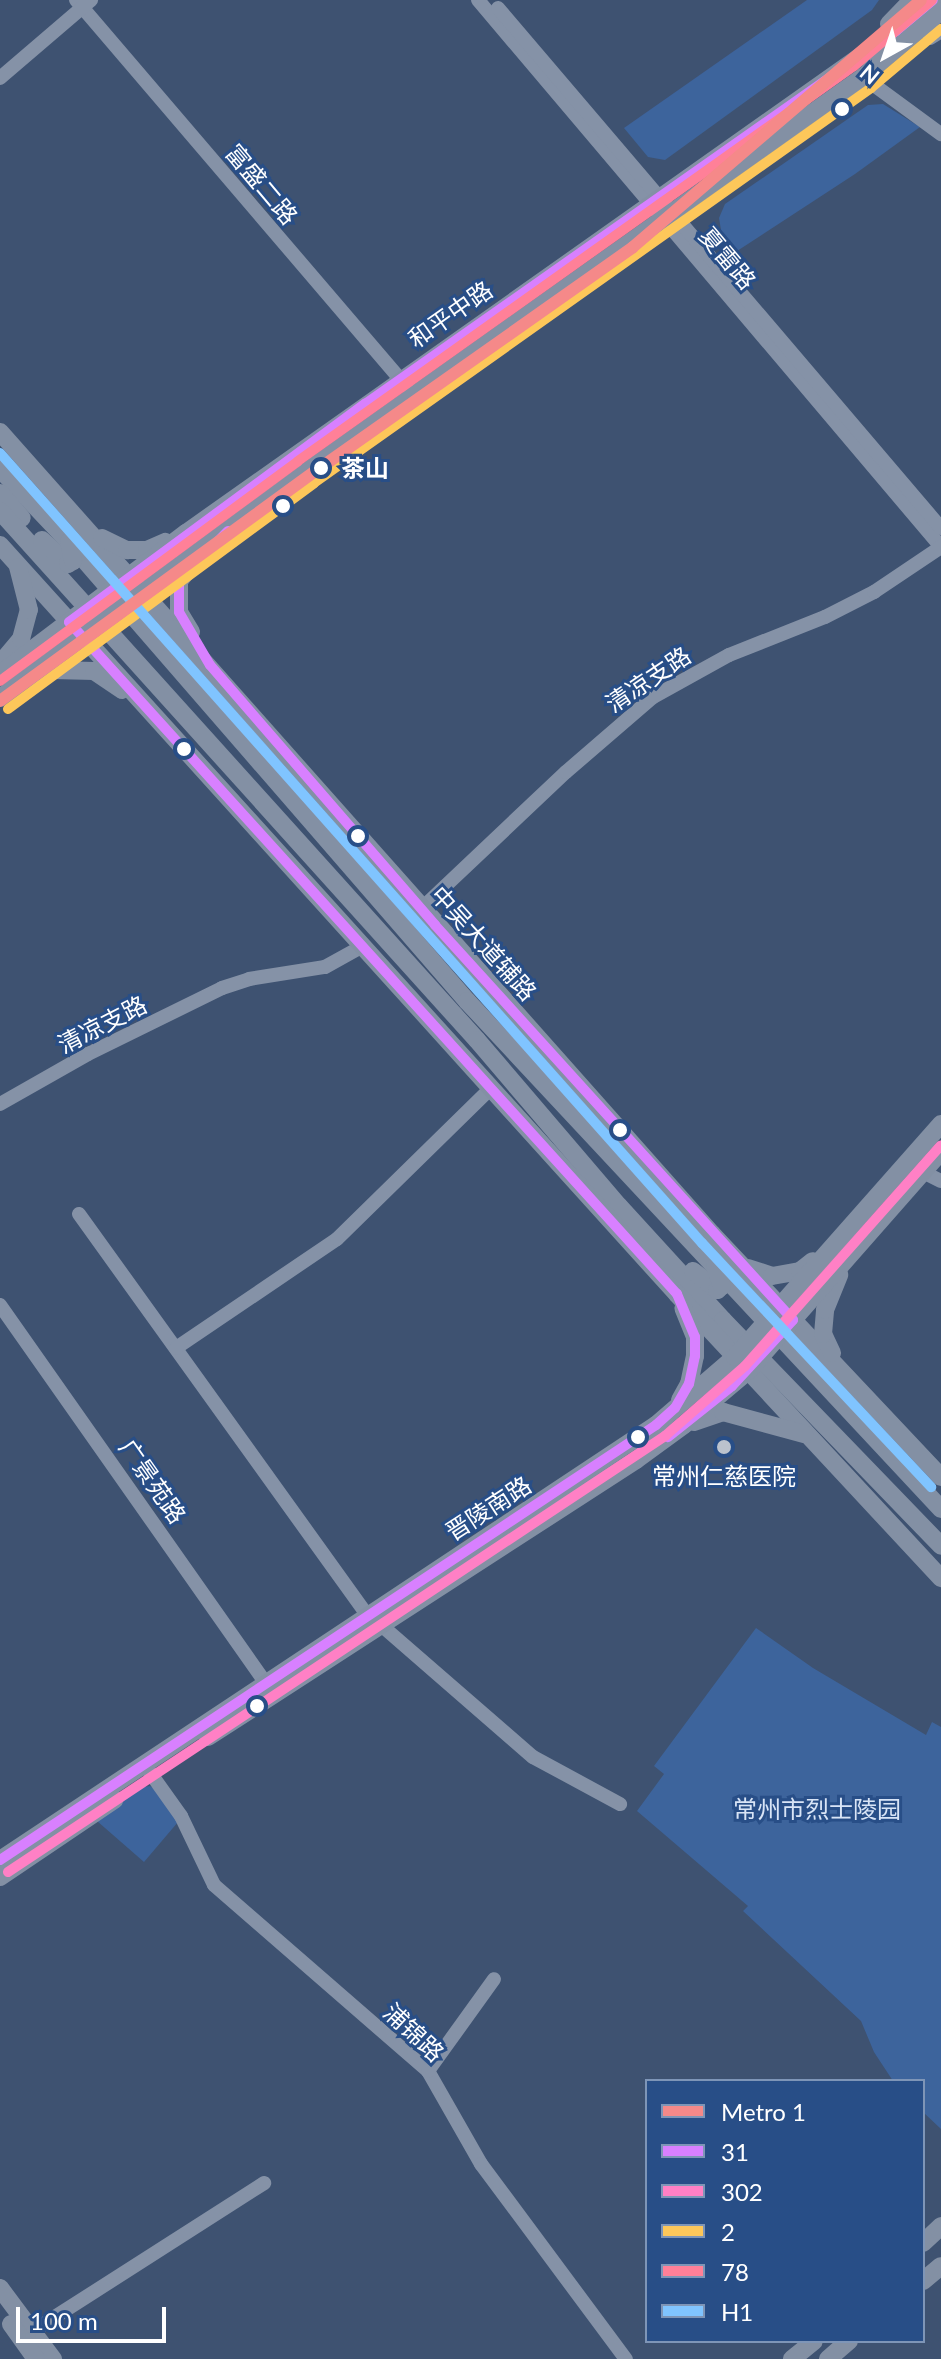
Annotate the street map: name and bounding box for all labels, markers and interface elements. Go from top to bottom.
north arrow [845,16,925,96]
text: N [854,59,884,91]
unlabelled marker [834,101,850,117]
street label: 富盛二路 [220,138,304,230]
street label: 夏雷路 [694,221,762,295]
street label: 和平中路 [402,275,498,353]
place label: 茶山 [341,454,389,482]
marker: 茶山 [308,455,334,481]
unlabelled marker [275,498,291,514]
street label: 清凉支路 [600,640,696,718]
unlabelled marker [176,741,192,757]
unlabelled marker [350,828,366,844]
street label: 中吴大道辅路 [425,880,543,1006]
street label: 清凉支路 [53,989,151,1059]
unlabelled marker [612,1122,628,1138]
unlabelled marker [630,1429,646,1445]
street label: 广景苑路 [114,1433,192,1529]
marker: 常州仁慈医院 [713,1436,735,1458]
place label: 常州仁慈医院 [652,1462,796,1490]
street label: 晋陵南路 [440,1470,536,1546]
unlabelled marker [249,1698,265,1714]
park label: 常州市烈士陵园 [733,1795,901,1823]
street label: 浦锦路 [378,1997,450,2067]
legend [645,2079,925,2343]
text: Metro 1 [721,2097,806,2126]
text: 31 [721,2137,749,2166]
text: 302 [721,2177,763,2206]
text: 2 [721,2217,735,2246]
text: 78 [721,2257,749,2286]
scale bar [20,2291,170,2341]
text: H1 [721,2297,753,2326]
text: 100 m [30,2306,98,2335]

